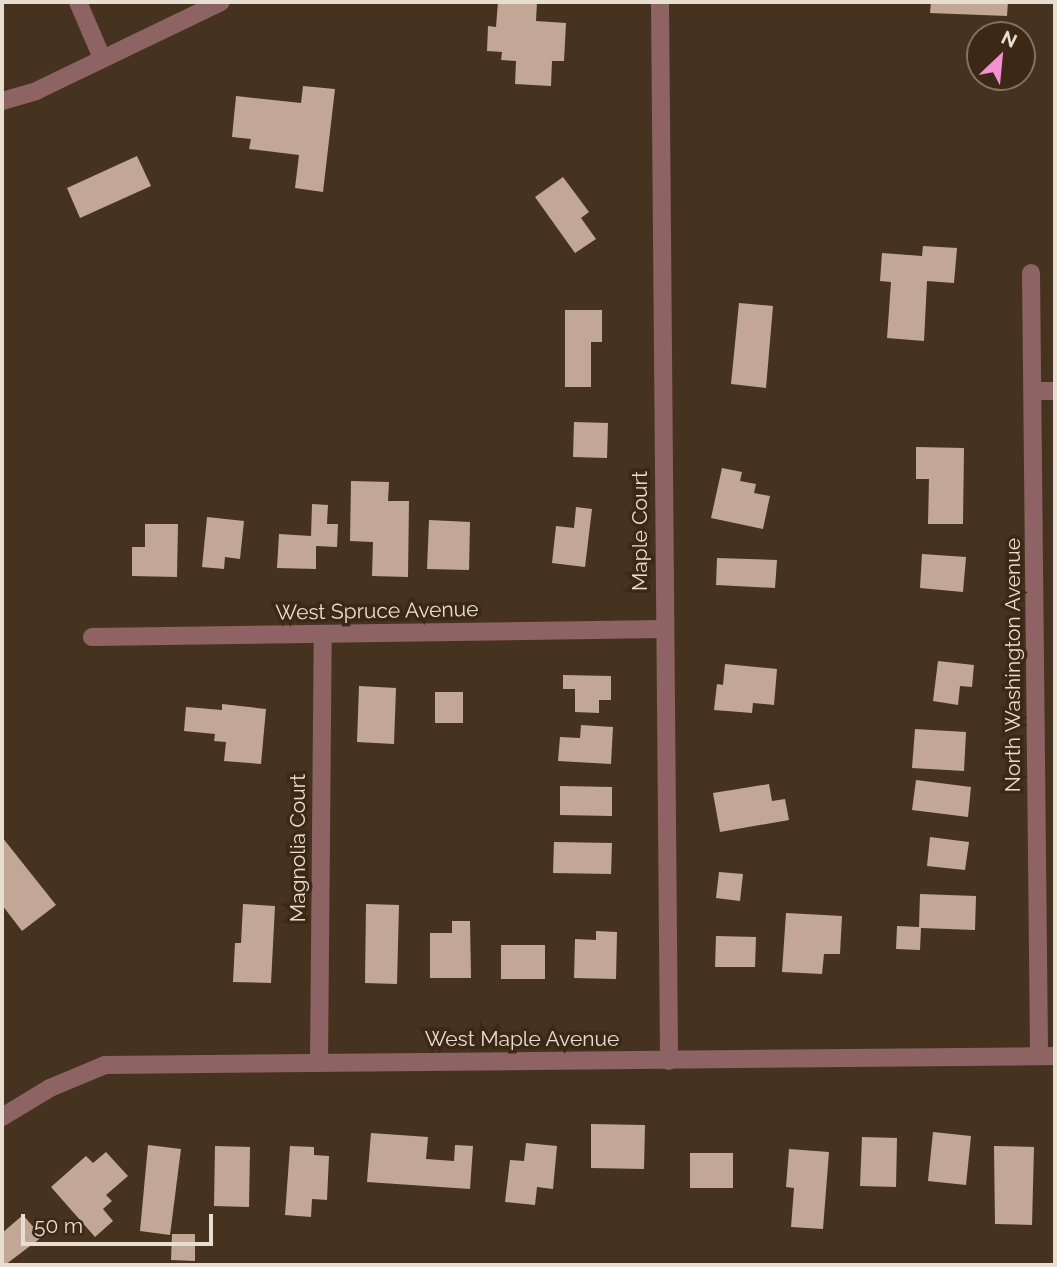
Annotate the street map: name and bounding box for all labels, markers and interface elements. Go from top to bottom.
north arrow [966,21,1036,91]
text: N [998,26,1021,52]
street label: Maple Court [627,471,653,591]
street label: North Washington Avenue [1000,537,1026,793]
street label: West Spruce Avenue [275,597,479,625]
street label: Magnolia Court [285,774,311,922]
street label: West Maple Avenue [424,1026,620,1052]
scale bar [24,1200,217,1244]
text: 50 m [34,1213,83,1238]

